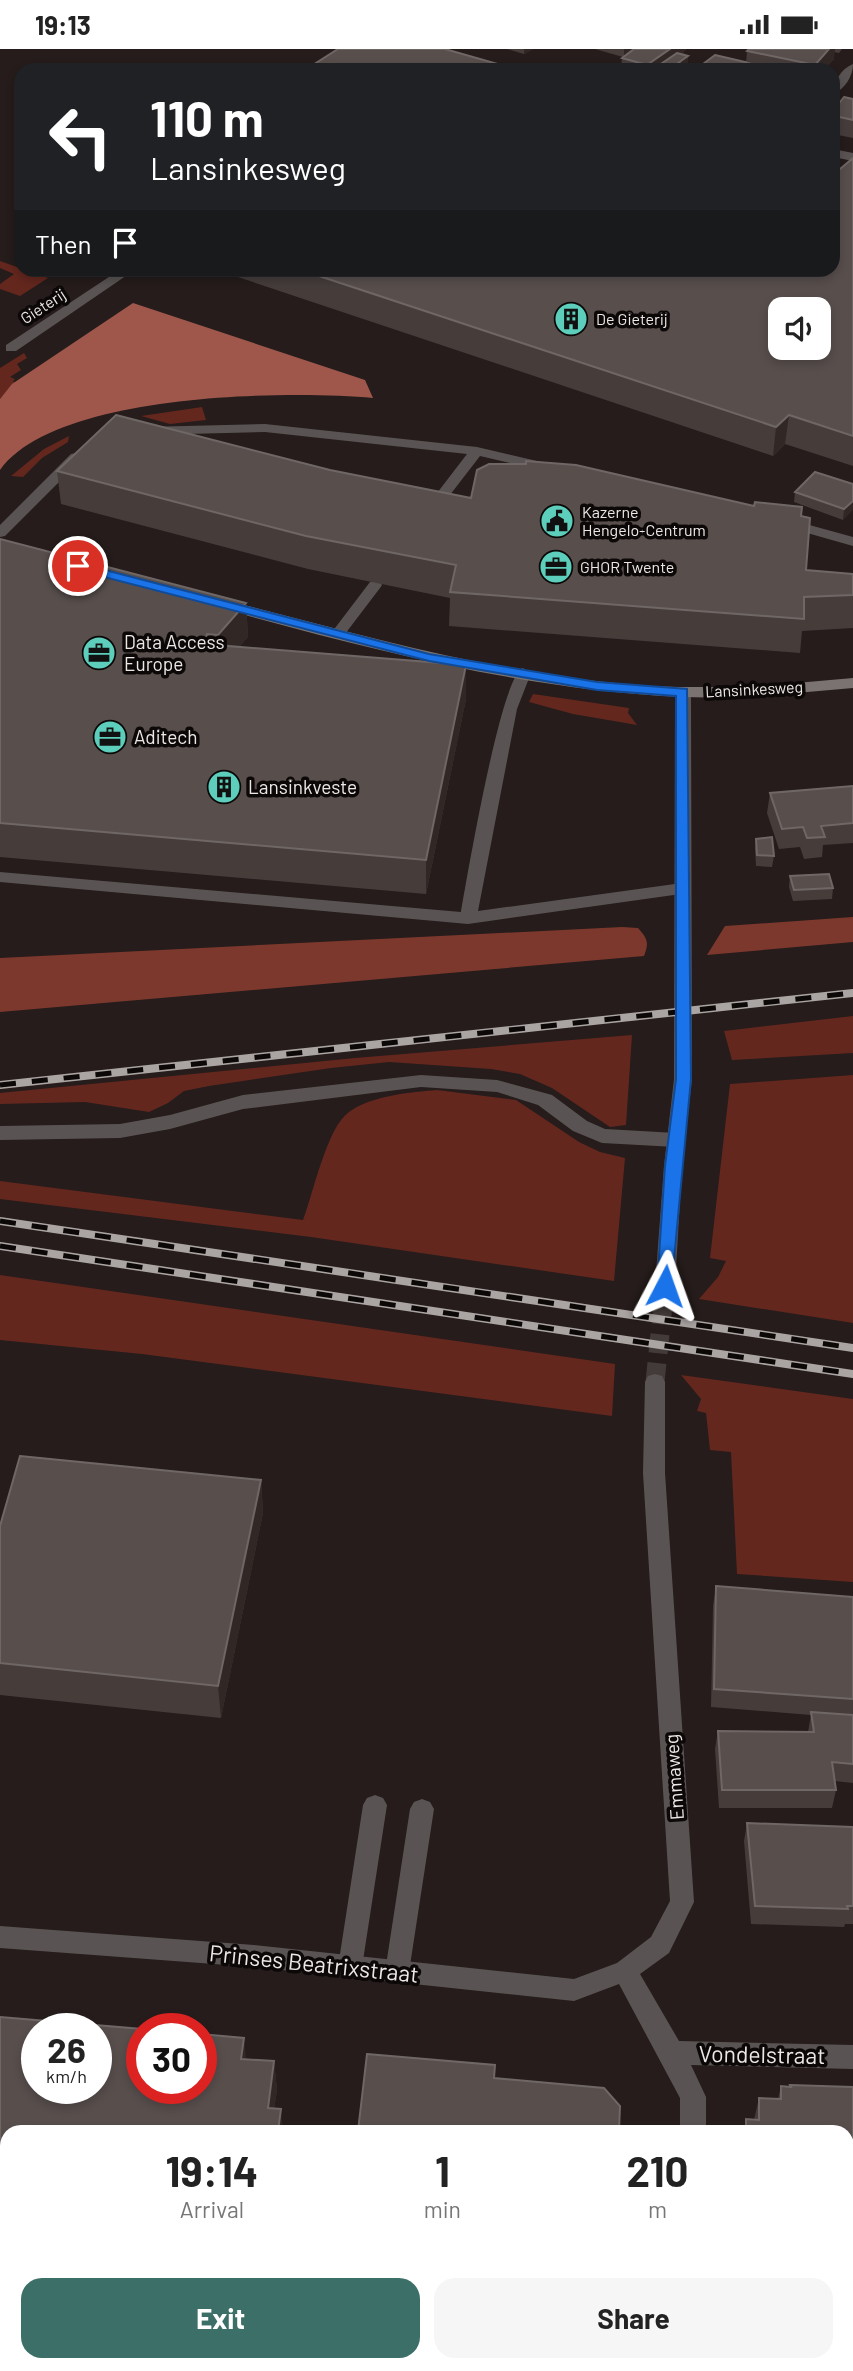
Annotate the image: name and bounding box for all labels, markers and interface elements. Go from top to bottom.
text: 19:13 [35,9,91,40]
text: 110 m [150,88,264,147]
icon: left [35,91,126,182]
text: Lansinkesweg [150,148,346,186]
icon: arrive [106,224,144,262]
text: Then [35,228,92,259]
street label: Gieterij [16,284,69,327]
map controls [768,297,831,360]
button: sound [768,297,831,360]
building icon: De Gieterij [552,300,590,338]
place label: De Gieterij [596,309,668,328]
public building icon: Kazerne Hengelo-Centrum [538,502,576,540]
place label: Kazerne Hengelo-Centrum [582,502,706,539]
pin [48,536,108,596]
icon: arrive [59,547,97,585]
office icon: GHOR Twente [537,548,575,586]
place label: GHOR Twente [580,557,674,576]
place label: Data Access Europe [124,630,225,675]
office icon: Data Access Europe [80,634,118,672]
street label: Lansinkesweg [705,676,803,701]
office icon: Aditech [91,718,129,756]
place label: Aditech [134,725,197,748]
building icon: Lansinkveste [205,768,243,806]
place label: Lansinkveste [248,775,357,798]
position arrow [628,1249,702,1323]
street label: Emmaweg [659,1733,688,1821]
street label: Prinses Beatrixstraat [208,1938,420,1988]
speed limit sign: 30 [126,2013,217,2104]
text: 26 [47,2028,86,2070]
street label: Vondelstraat [698,2039,826,2069]
text: km/h [46,2065,87,2087]
text: 19:14 [165,2145,258,2195]
text: 1 [435,2145,450,2195]
text: 210 [626,2145,689,2195]
text: Arrival [180,2195,244,2223]
text: min [424,2195,461,2223]
text: m [648,2195,667,2223]
button: Exit [21,2278,420,2358]
button: Share [434,2278,833,2358]

